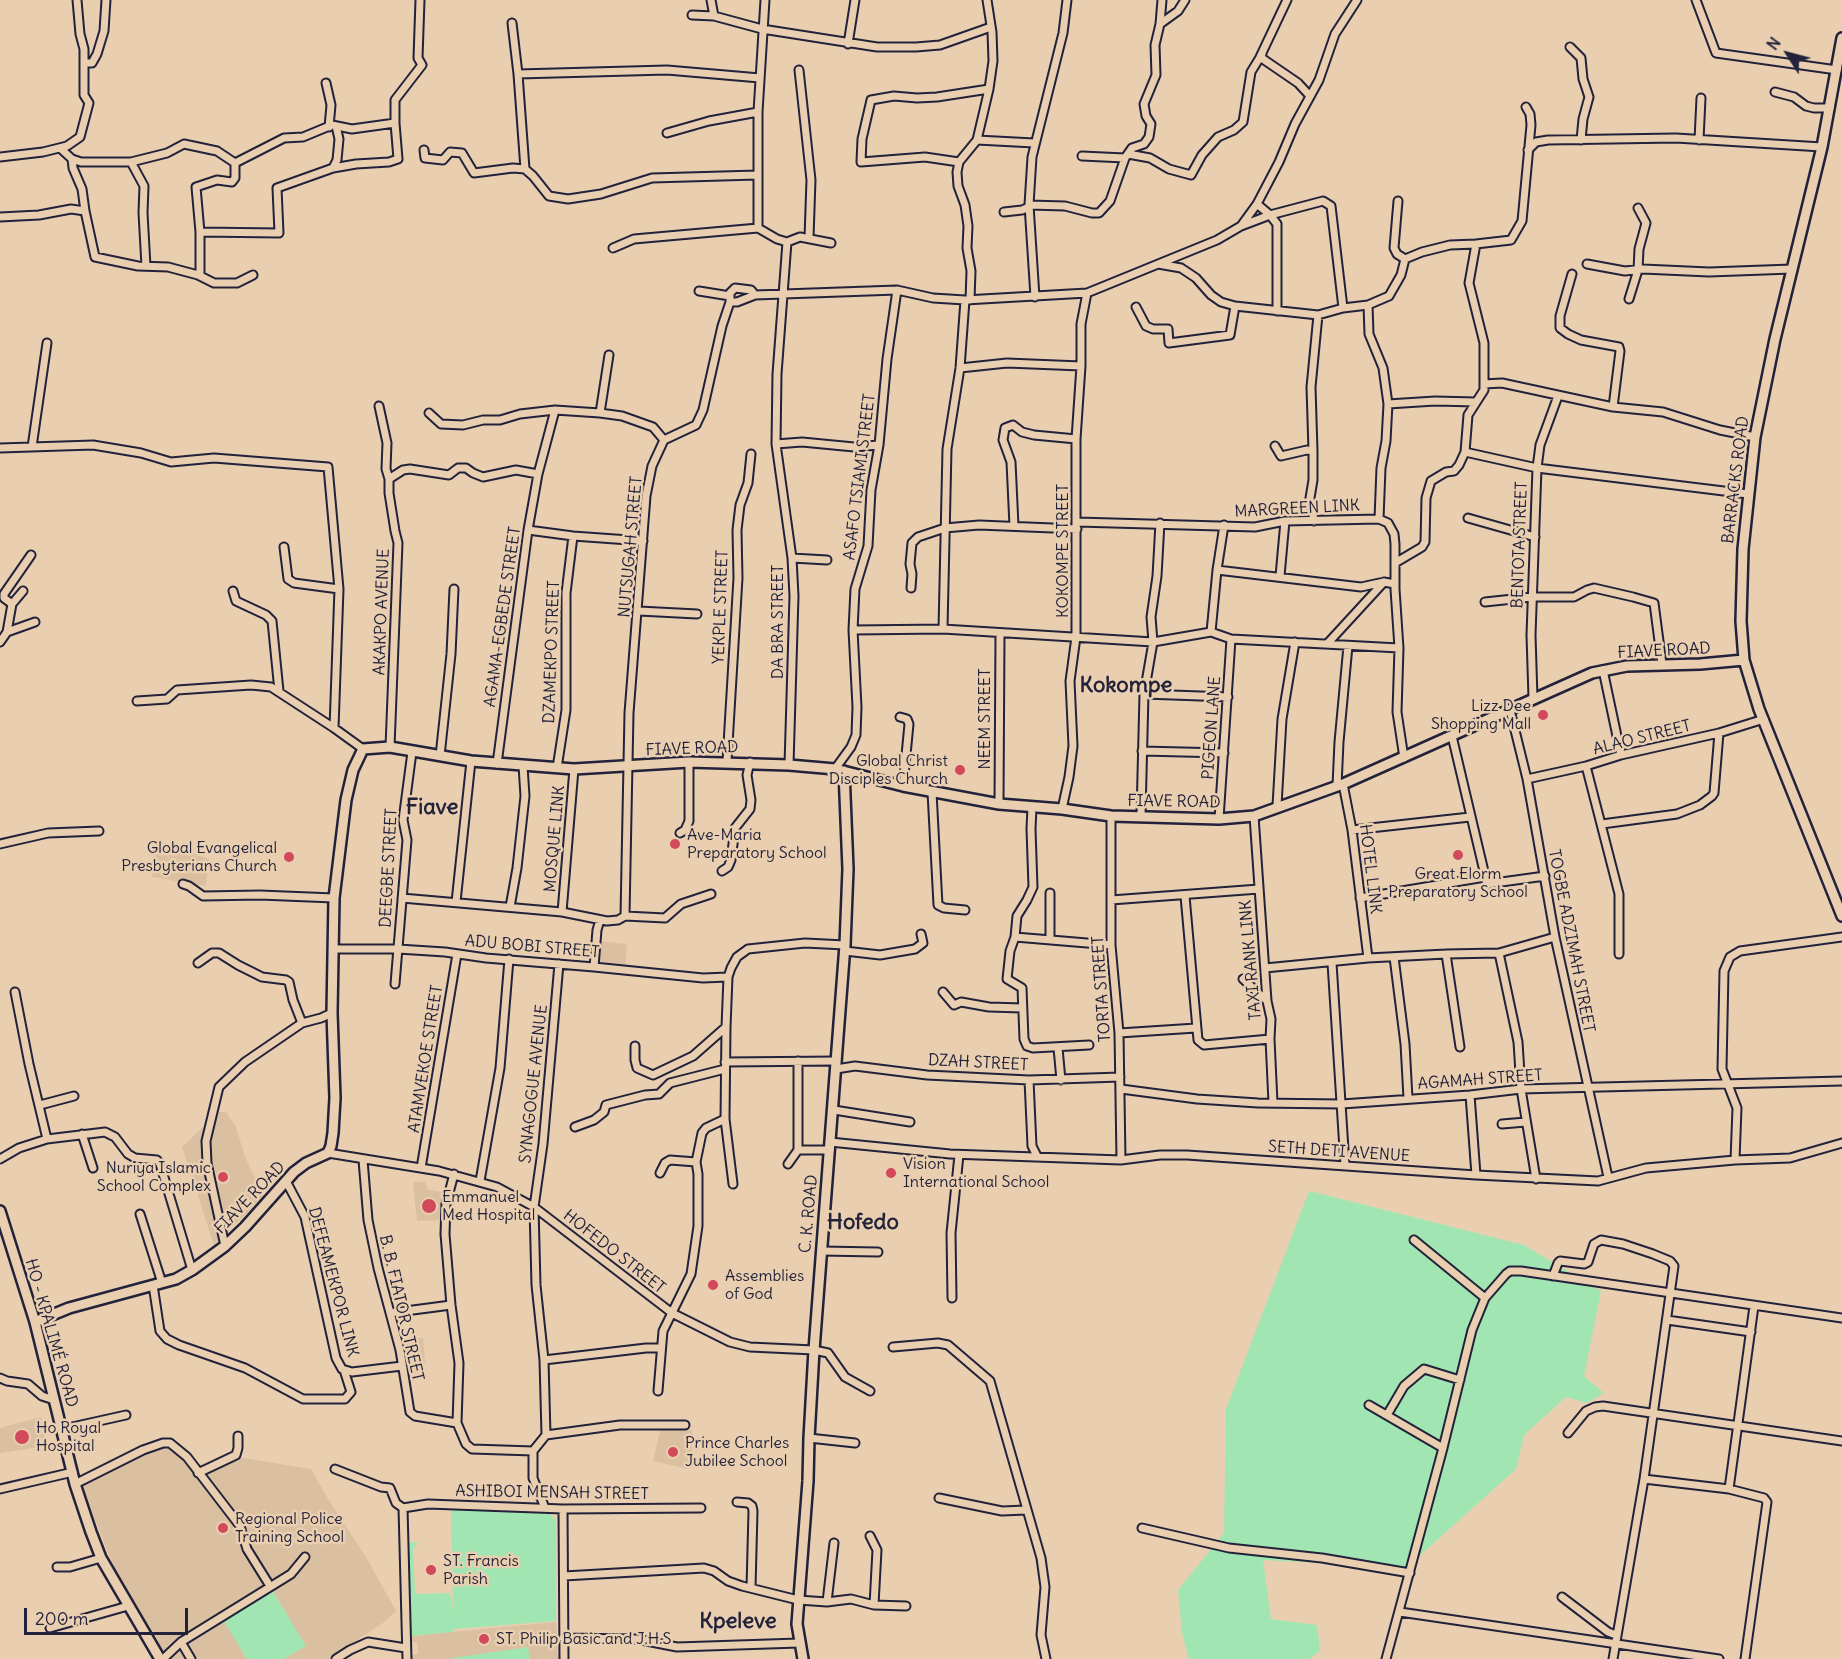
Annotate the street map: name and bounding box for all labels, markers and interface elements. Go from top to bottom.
north arrow [1758,24,1818,84]
text: N [1762,33,1785,54]
street label: ASAFO TSIAMI STREET [840,393,880,561]
street label: BARRACKS ROAD [1719,415,1753,545]
street label: NUTSUGAH STREET [615,476,647,618]
street label: BENTOTA STREET [1508,481,1532,609]
street label: KOKOMPE STREET [1053,484,1073,618]
street label: MARGREEN LINK [1234,496,1360,522]
street label: AGAMA-EGBEDE STREET [481,526,525,708]
street label: AKAKPO AVENUE [370,548,394,676]
street label: YEKPLE STREET [709,550,733,664]
street label: DA BRA STREET [768,565,788,679]
street label: DZAMEKPO STREET [540,580,564,724]
street label: FIAVE ROAD [1617,639,1711,663]
street label: NEEM STREET [975,668,995,770]
district label: Kokompe [1080,673,1172,699]
street label: PIGEON LANE [1199,676,1225,780]
place label: Lizz Dee Shopping Mall [1431,696,1531,734]
marker: Lizz Dee Shopping Mall [1536,708,1550,722]
street label: ALAO STREET [1591,717,1693,759]
street label: FIAVE ROAD [645,738,739,760]
place label: Global Christ Disciples Church [829,751,948,789]
marker: Global Christ Disciples Church [953,763,967,777]
street label: MOSQUE LINK [541,785,569,893]
street label: FIAVE ROAD [1127,792,1221,812]
district label: Fiave [406,795,458,821]
street label: DEEGBE STREET [376,808,402,928]
street label: HOTEL LINK [1355,823,1385,915]
place label: Ave-Maria Preparatory School [687,825,827,863]
marker: Ave-Maria Preparatory School [668,837,682,851]
place label: Global Evangelical Presbyterians Church [121,838,277,876]
marker: Great Elorm Preparatory School [1451,848,1465,862]
street label: TOGBE ADZIMAH STREET [1544,848,1598,1034]
marker: Global Evangelical Presbyterians Church [282,850,296,864]
place label: Great Elorm Preparatory School [1388,864,1528,902]
street label: TAXI RANK LINK [1236,899,1266,1021]
street label: ADU BOBI STREET [464,932,600,962]
street label: TORTA STREET [1089,935,1115,1043]
street label: ATAMVEKOE STREET [405,984,447,1134]
street label: SYNAGOGUE AVENUE [516,1004,552,1164]
street label: DZAH STREET [927,1051,1029,1075]
street label: AGAMAH STREET [1417,1066,1543,1094]
street label: SETH DETI AVENUE [1267,1137,1411,1167]
place label: Vision International School [903,1154,1049,1192]
place label: Nuriya Islamic School Complex [97,1158,211,1196]
street label: FIAVE ROAD [211,1158,289,1238]
marker: Vision International School [884,1166,898,1180]
marker: Nuriya Islamic School Complex [216,1170,230,1184]
street label: C. K. ROAD [796,1174,822,1254]
place label: Emmanuel Med Hospital [442,1187,535,1225]
marker: Emmanuel Med Hospital [420,1197,438,1215]
street label: DEFEAMEKPOR LINK [304,1205,362,1359]
street label: HOFEDO STREET [559,1206,669,1298]
district label: Hofedo [827,1210,899,1236]
street label: B. B. FIATOR STREET [375,1233,427,1383]
street label: HO - KPALIMÉ ROAD [21,1257,81,1409]
place label: Assemblies of God [725,1266,804,1304]
marker: Assemblies of God [706,1278,720,1292]
place label: Ho Royal Hospital [36,1418,101,1456]
marker: Ho Royal Hospital [13,1428,31,1446]
place label: Prince Charles Jubilee School [685,1433,789,1471]
marker: Prince Charles Jubilee School [666,1445,680,1459]
street label: ASHIBOI MENSAH STREET [455,1482,649,1504]
place label: Regional Police Training School [235,1509,344,1547]
marker: Regional Police Training School [216,1521,230,1535]
place label: ST. Francis Parish [443,1551,519,1589]
marker: ST. Francis Parish [424,1563,438,1577]
scale bar [27,1596,190,1634]
text: 200 m [35,1607,89,1630]
district label: Kpeleve [699,1609,777,1635]
place label: ST. Philip Basic and J.H.S [496,1629,671,1649]
marker: ST. Philip Basic and J.H.S [477,1632,491,1646]

